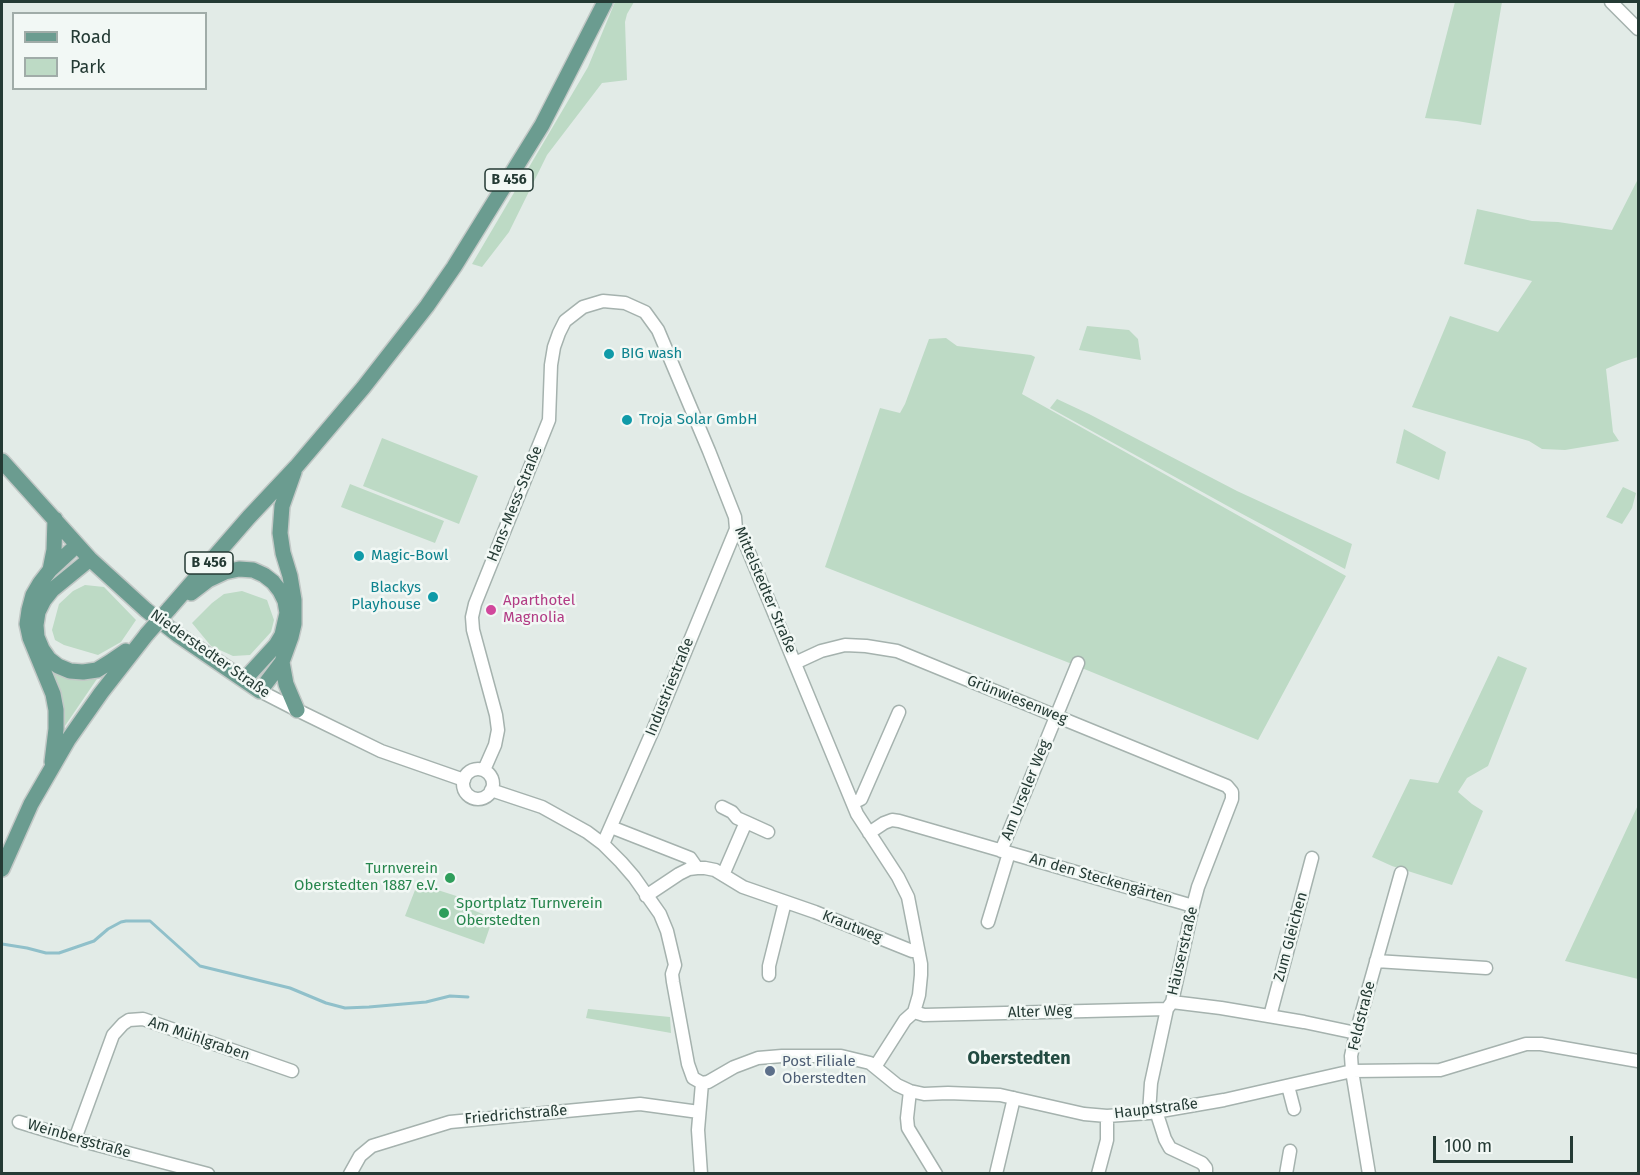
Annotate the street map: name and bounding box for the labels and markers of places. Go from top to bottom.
place label: BIG wash [621,345,682,363]
marker: BIG wash [602,347,616,361]
place label: Troja Solar GmbH [639,411,757,429]
marker: Troja Solar GmbH [620,413,634,427]
place label: Magic-Bowl [371,547,448,565]
marker: Magic-Bowl [352,549,366,563]
place label: Blackys Playhouse [351,579,421,614]
marker: Blackys Playhouse [426,590,440,604]
place label: Aparthotel Magnolia [503,592,575,627]
marker: Aparthotel Magnolia [484,603,498,617]
place label: Turnverein Oberstedten 1887 e.V. [294,860,438,895]
marker: Turnverein Oberstedten 1887 e.V. [443,871,457,885]
place label: Sportplatz Turnverein Oberstedten [456,895,603,930]
marker: Sportplatz Turnverein Oberstedten [437,906,451,920]
place label: Post Filiale Oberstedten [782,1053,867,1088]
marker: Post Filiale Oberstedten [763,1064,777,1078]

